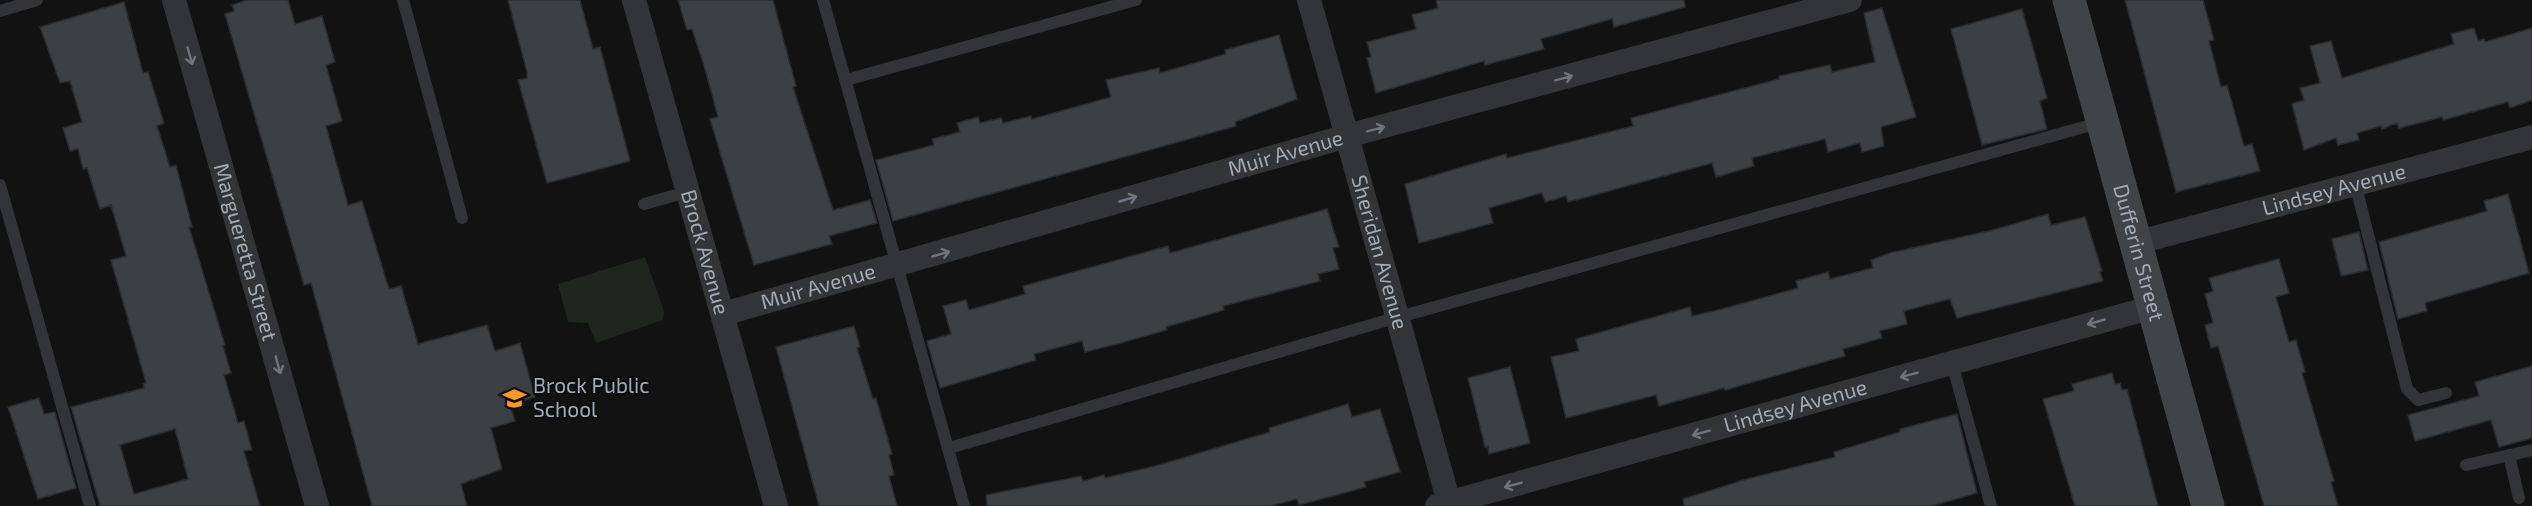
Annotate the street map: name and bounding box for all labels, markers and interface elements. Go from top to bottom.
one-way arrow [185,46,196,65]
one-way arrow [1555,71,1574,83]
one-way arrow [1366,122,1385,134]
street label: Muir Avenue [1225,124,1345,180]
street label: Lindsey Avenue [2259,157,2408,220]
street label: Margueretta Street [210,160,284,343]
street label: Sheridan Avenue [1347,172,1414,332]
street label: Dufferin Street [2109,181,2171,323]
street label: Brock Avenue [677,187,736,317]
one-way arrow [1118,193,1137,204]
one-way arrow [931,248,950,259]
street label: Muir Avenue [758,257,878,314]
one-way arrow [2087,316,2106,328]
one-way arrow [273,355,284,374]
one-way arrow [1900,370,1919,381]
place label: Brock Public School [533,372,650,421]
street label: Lindsey Avenue [1721,373,1869,437]
school or university icon: Brock Public School [502,385,528,411]
one-way arrow [1692,428,1711,439]
one-way arrow [1504,480,1523,491]

